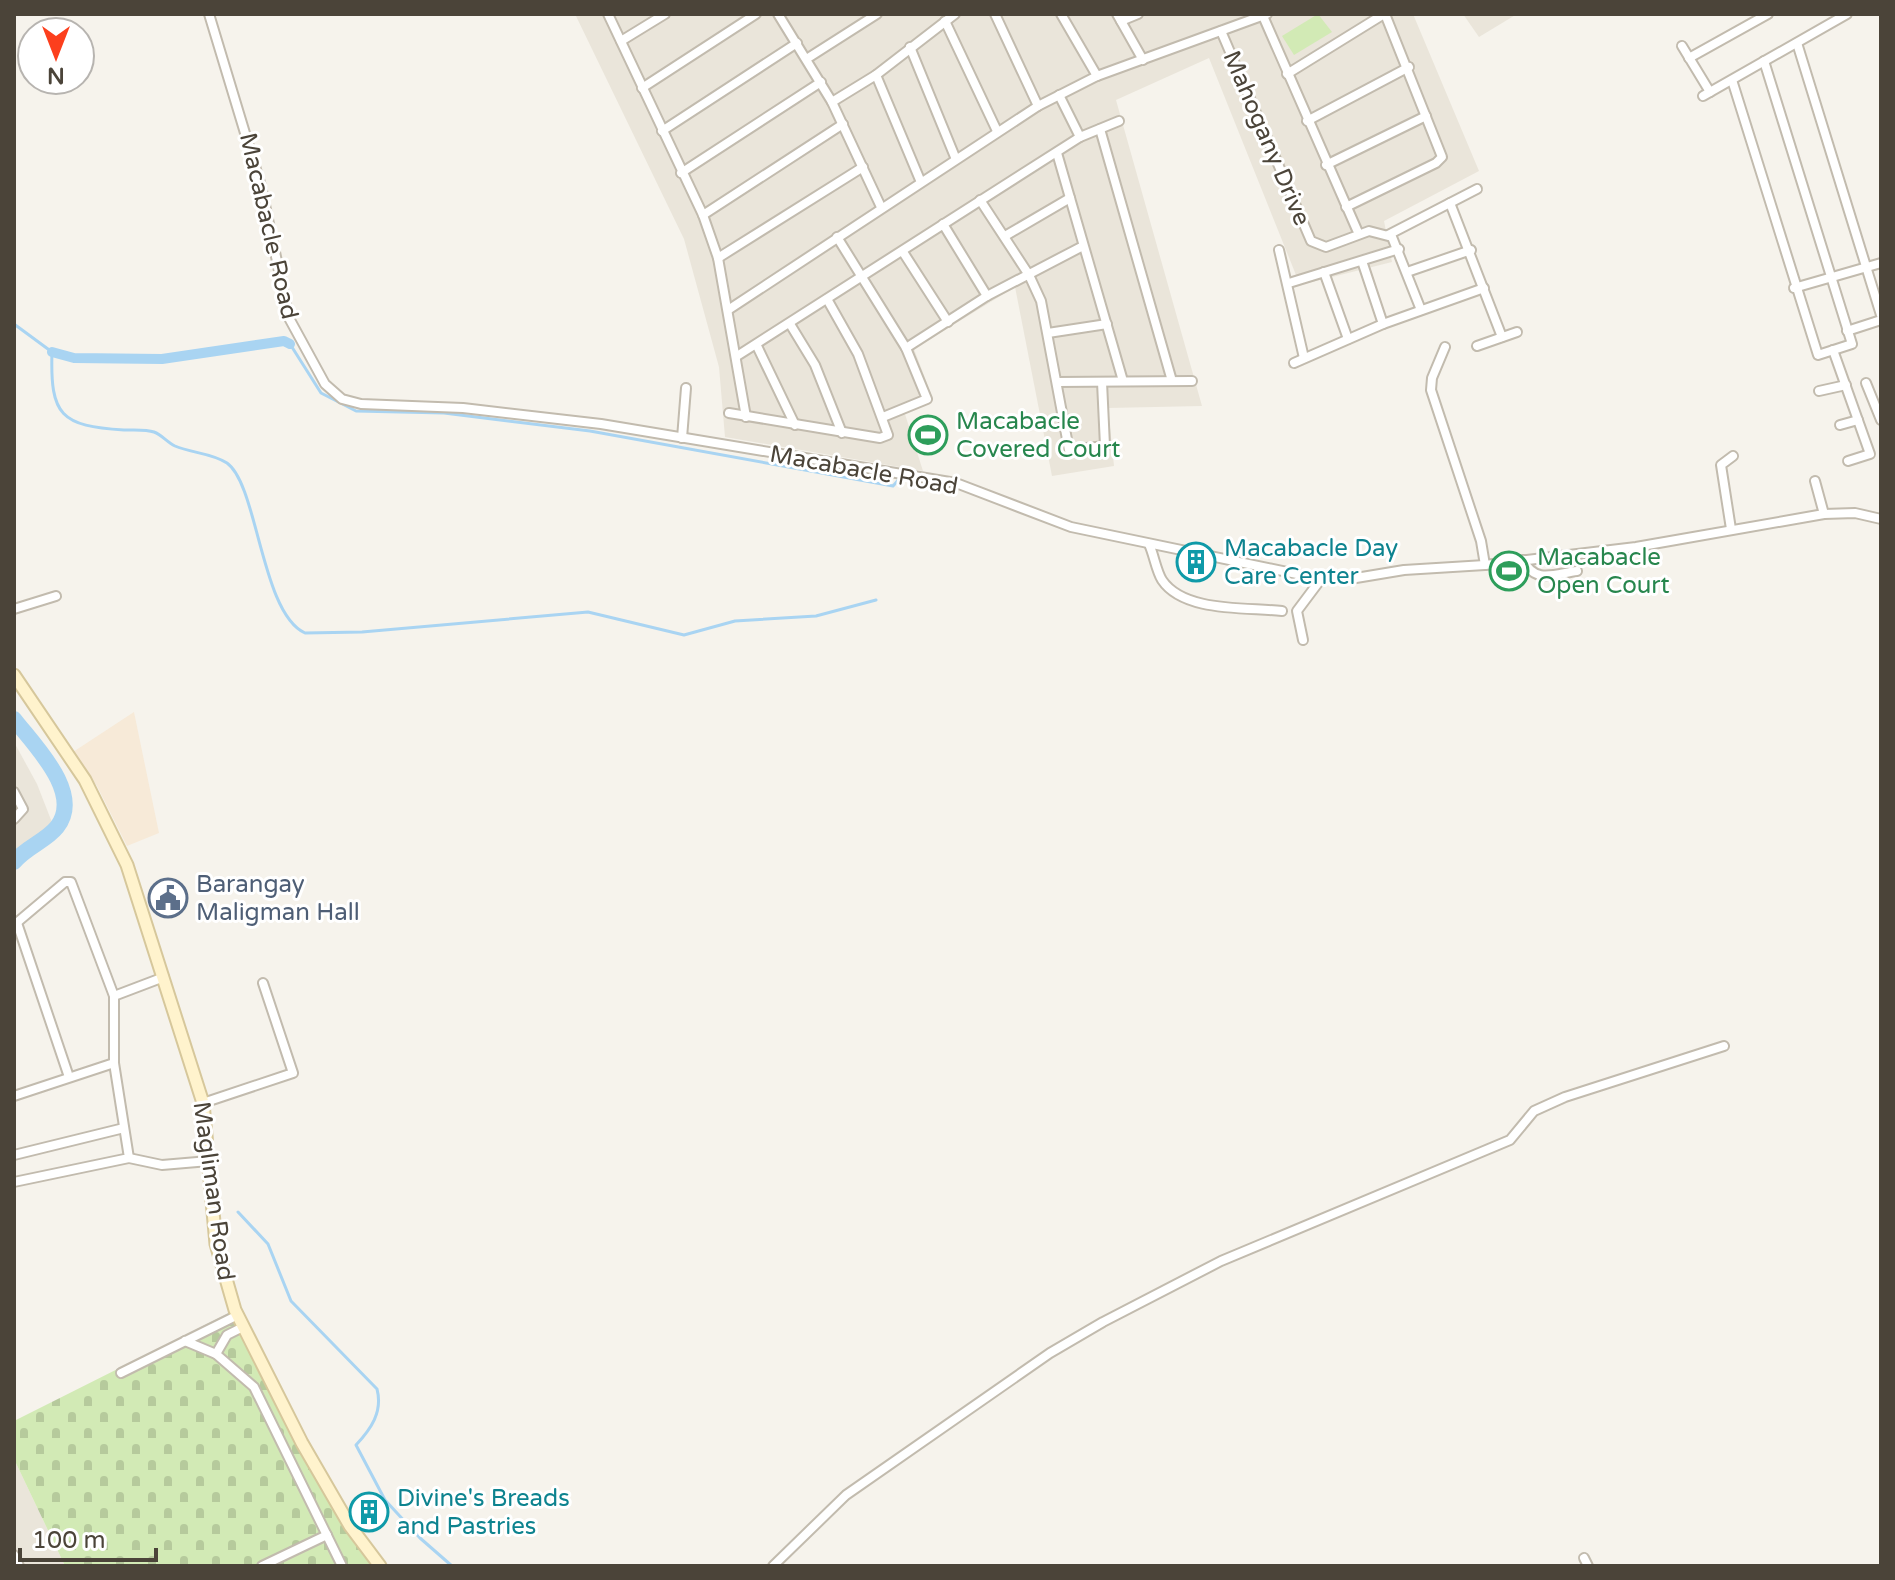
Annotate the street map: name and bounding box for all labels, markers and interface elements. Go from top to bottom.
north arrow [16,16,96,96]
street label: Mahogany Drive [1217,46,1316,230]
text: N [47,62,65,88]
street label: Macabacle Road [233,130,304,322]
place label: Macabacle Covered Court [956,407,1121,464]
sports icon: Macabacle Covered Court [907,414,949,456]
street label: Macabacle Road [768,440,960,501]
place label: Macabacle Day Care Center [1224,534,1398,591]
building icon: Macabacle Day Care Center [1175,541,1217,583]
place label: Macabacle Open Court [1537,543,1670,600]
sports icon: Macabacle Open Court [1488,550,1530,592]
place label: Barangay Maligman Hall [196,870,360,927]
public building icon: Barangay Maligman Hall [147,877,189,919]
street label: Magliman Road [187,1100,240,1282]
place label: Divine's Breads and Pastries [397,1484,570,1541]
building icon: Divine's Breads and Pastries [348,1491,390,1533]
scale bar [20,1512,156,1562]
text: 100 m [32,1526,106,1555]

